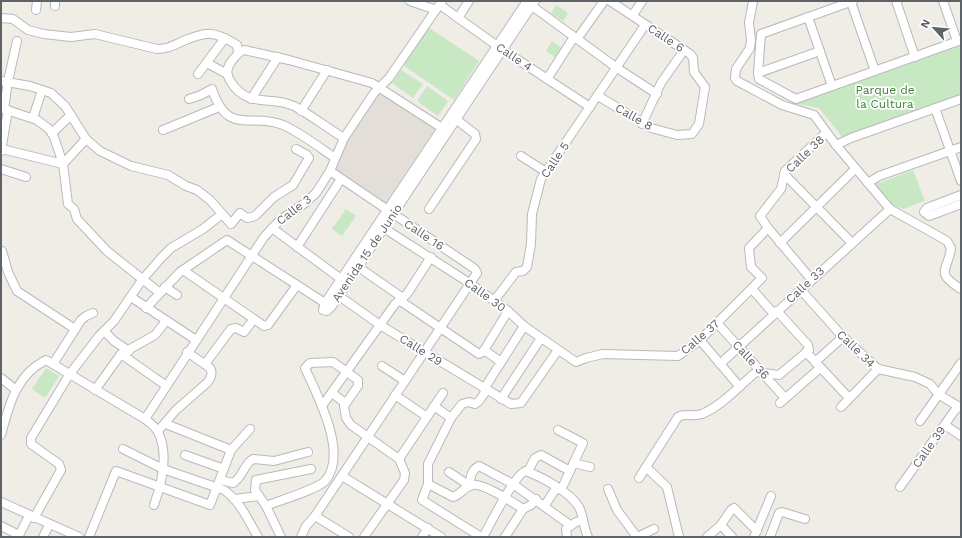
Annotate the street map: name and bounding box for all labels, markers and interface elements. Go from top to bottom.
north arrow [914,8,954,48]
text: N [918,17,933,30]
street label: Calle 6 [645,21,687,55]
street label: Calle 4 [493,40,535,74]
park label: Parque de la Cultura [855,83,915,111]
street label: Calle 8 [613,101,655,133]
street label: Calle 38 [783,132,827,176]
street label: Calle 5 [538,139,572,181]
street label: Calle 3 [274,192,314,228]
street label: Avenida 15 de Junio [329,201,405,305]
street label: Calle 16 [401,217,447,253]
street label: Calle 33 [783,264,827,306]
street label: Calle 30 [462,275,508,315]
street label: Calle 37 [678,316,722,358]
street label: Calle 34 [834,327,878,371]
street label: Calle 29 [397,331,445,369]
street label: Calle 36 [730,338,772,382]
street label: Calle 39 [910,423,948,471]

